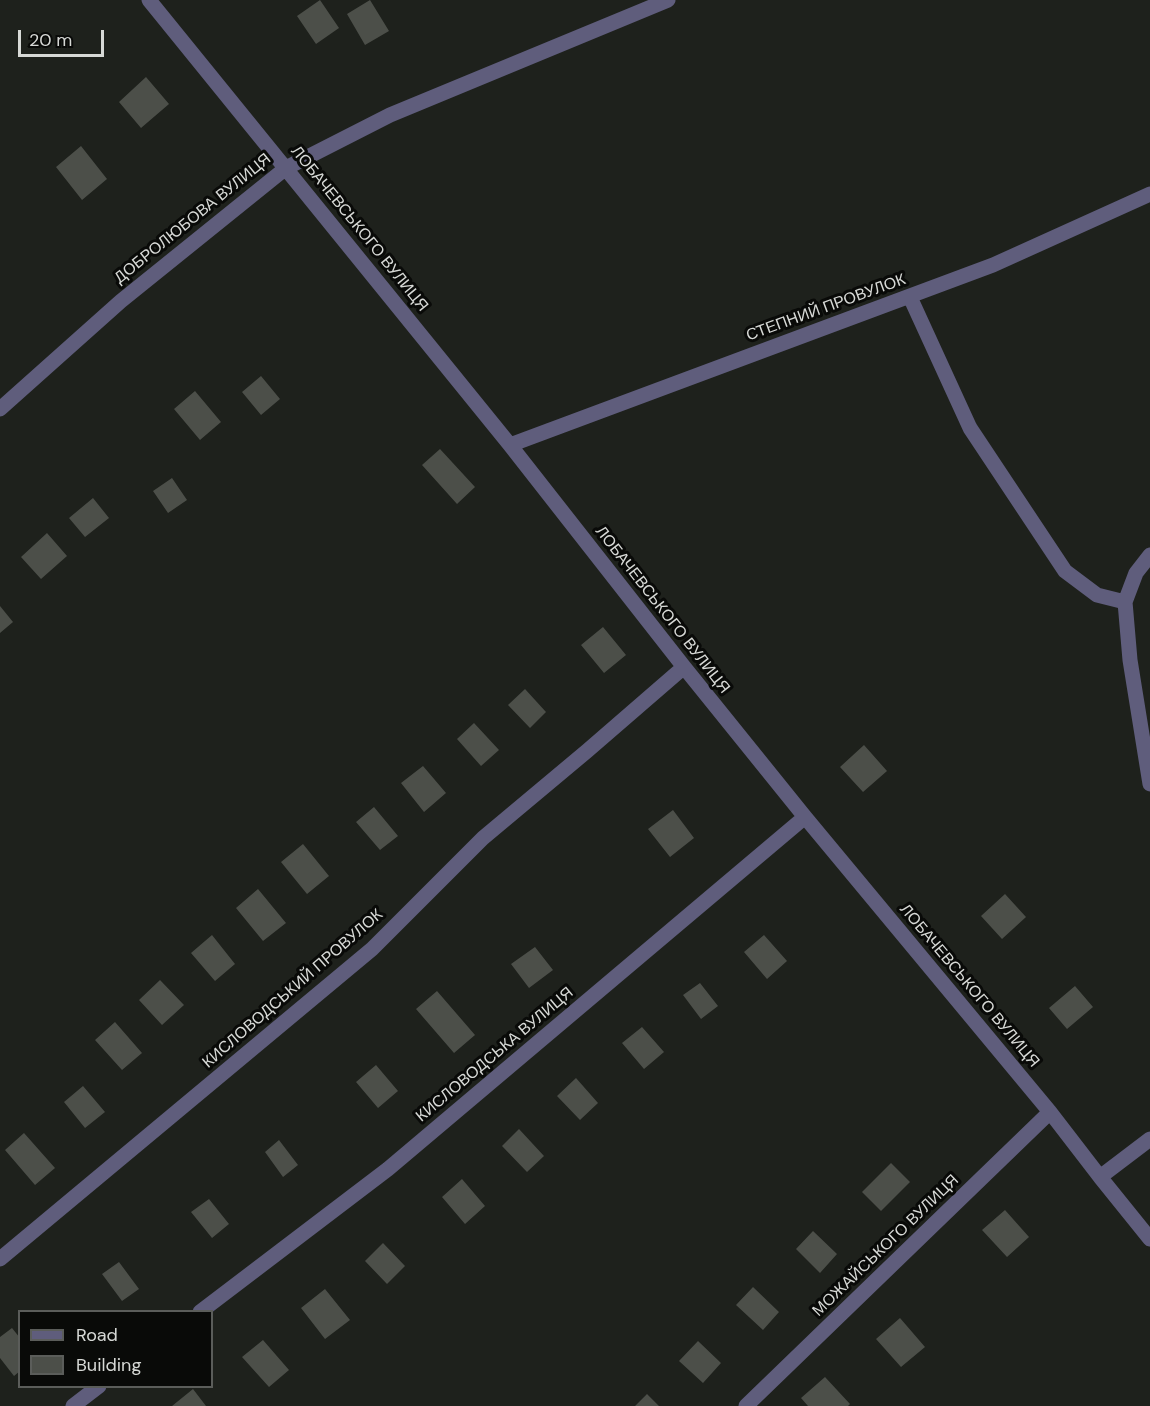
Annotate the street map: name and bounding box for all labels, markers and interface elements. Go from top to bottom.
scale bar [21,18,106,56]
text: 20 m [29,28,72,52]
street label: ЛОБАЧЕВСЬКОГО ВУЛИЦЯ [286,142,432,316]
street label: ДОБРОЛЮБОВА ВУЛИЦЯ [111,150,275,288]
street label: СТЕПНИЙ ПРОВУЛОК [744,270,908,346]
street label: ЛОБАЧЕВСЬКОГО ВУЛИЦЯ [591,522,733,698]
street label: ЛОБАЧЕВСЬКОГО ВУЛИЦЯ [895,900,1043,1072]
street label: КИСЛОВОДСЬКИЙ ПРОВУЛОК [199,905,387,1073]
street label: КИСЛОВОДСЬКА ВУЛИЦЯ [412,984,578,1126]
street label: МОЖАЙСЬКОГО ВУЛИЦЯ [809,1171,963,1321]
legend [18,1310,213,1388]
text: Road [76,1323,118,1347]
text: Building [76,1353,141,1377]

